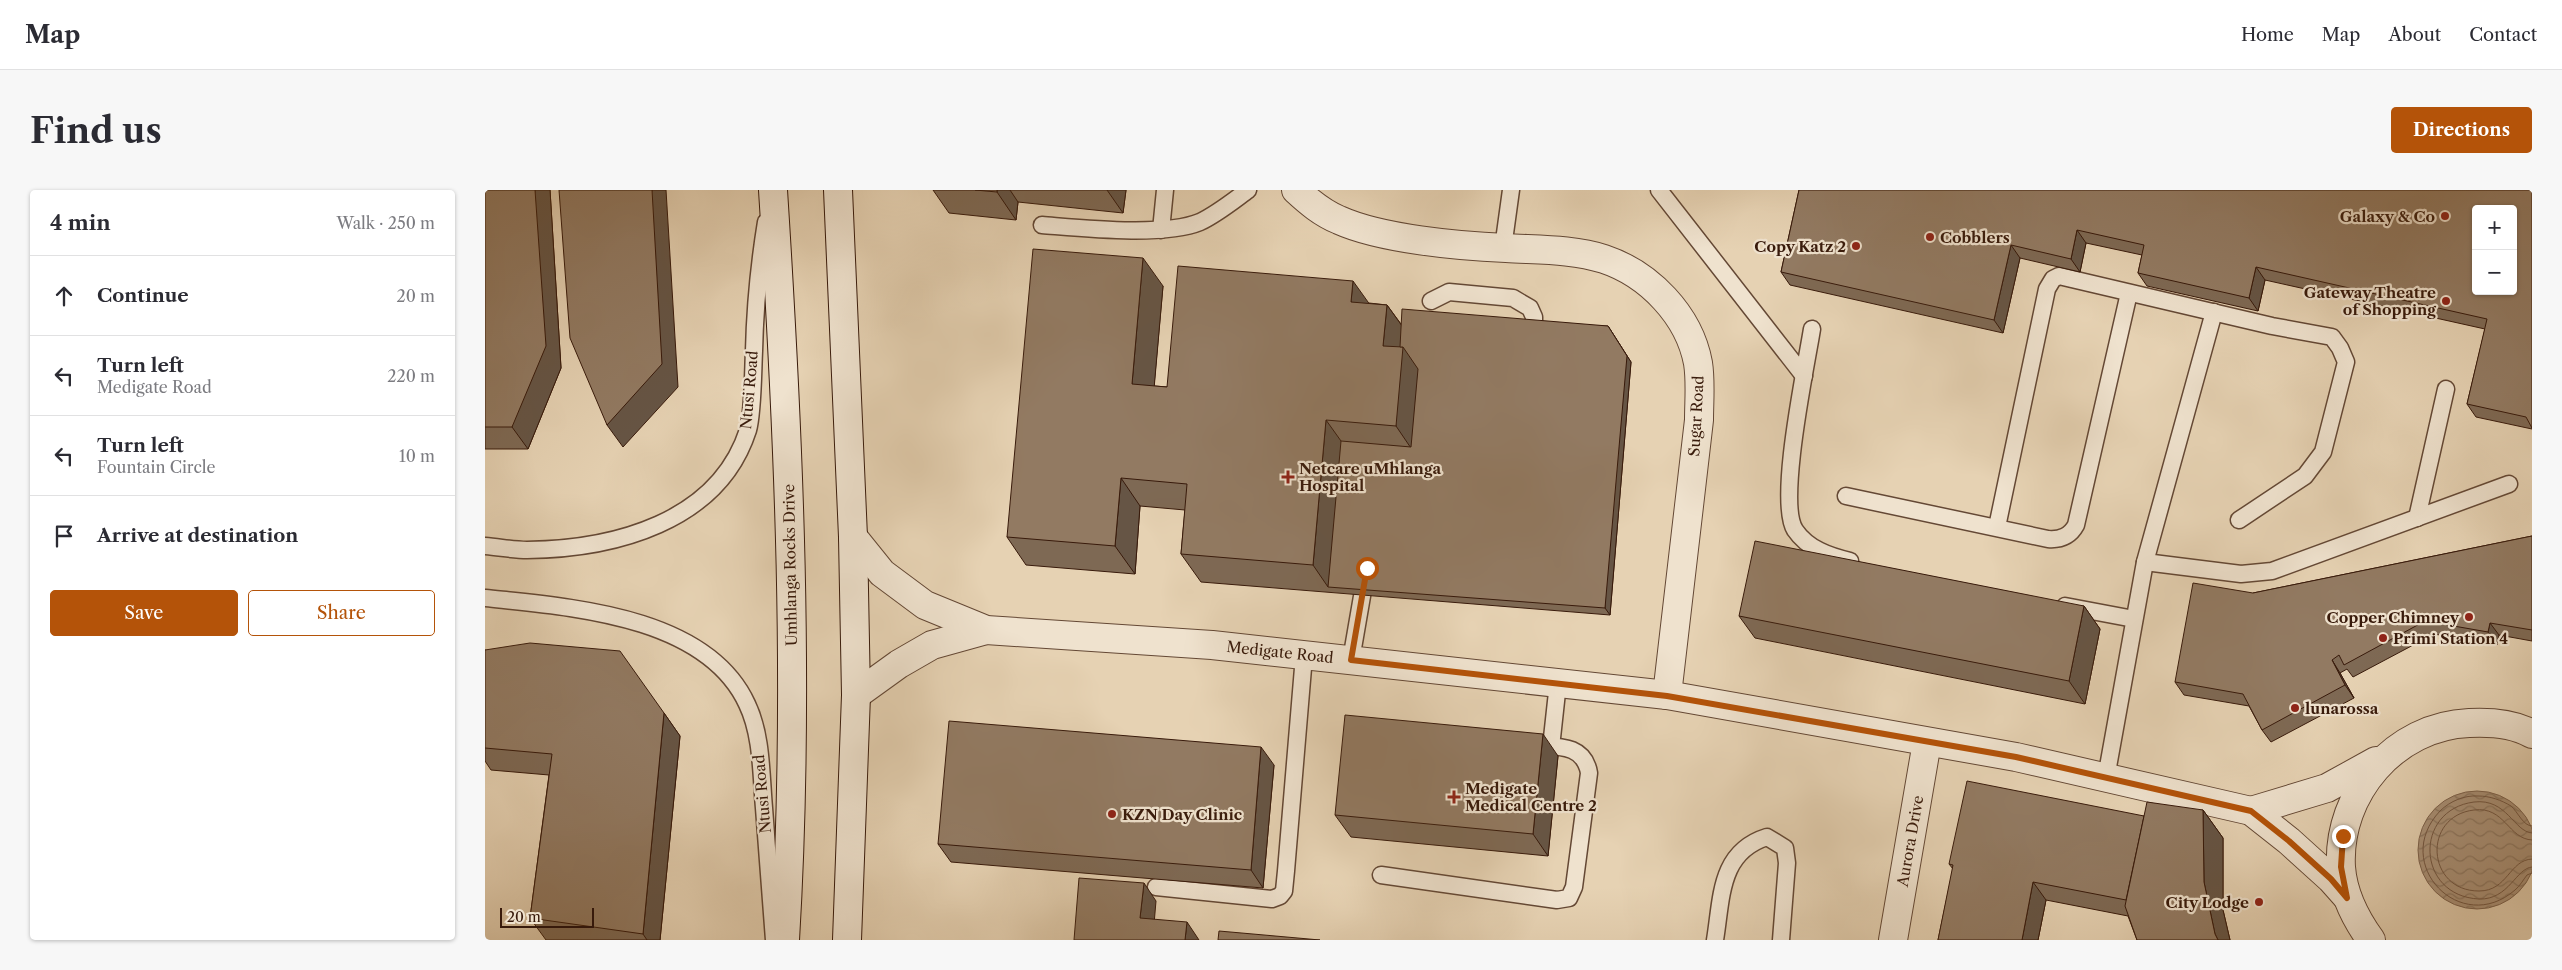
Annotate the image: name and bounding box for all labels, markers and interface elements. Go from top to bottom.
text: Map [25,20,80,49]
text: Home [2241,24,2294,46]
text: Map [2322,24,2360,46]
text: About [2388,24,2441,46]
text: Contact [2469,24,2537,46]
button: Directions [2391,107,2532,153]
text: Find us [30,109,162,152]
map controls [2472,205,2517,295]
button: + [2472,205,2517,250]
place label: Galaxy & Co [2340,207,2435,226]
text: 4 min [50,210,111,235]
marker: Galaxy & Co [2439,210,2451,222]
text: Walk · 250 m [337,213,435,233]
place label: Cobblers [1940,228,2010,247]
marker: Cobblers [1924,231,1936,243]
place label: Copy Katz 2 [1754,237,1846,256]
marker: Copy Katz 2 [1850,240,1862,252]
button: − [2472,250,2517,295]
icon: ahead [50,282,78,310]
place label: Gateway Theatre of Shopping [2304,283,2436,319]
text: Continue [97,284,189,307]
text: 20 m [396,286,435,306]
marker: Gateway Theatre of Shopping [2440,295,2452,307]
street label: Ntusi Road [736,350,762,430]
text: Turn left [97,354,184,377]
icon: left [50,362,78,390]
text: 220 m [387,366,435,386]
street label: Sugar Road [1684,375,1708,457]
text: Medigate Road [97,377,212,397]
text: Turn left [97,434,184,457]
icon: left [50,442,78,470]
text: 10 m [399,446,435,466]
text: Fountain Circle [97,457,216,477]
place label: Netcare uMhlanga Hospital [1299,459,1441,495]
marker: Netcare uMhlanga Hospital [1281,470,1295,484]
street label: Umhlanga Rocks Drive [779,484,801,646]
icon: arrive [50,522,78,550]
text: Arrive at destination [97,524,298,547]
route start [1356,557,1379,580]
button: Save [50,590,238,636]
button: Share [248,590,435,636]
place label: Copper Chimney [2327,608,2460,627]
marker: Copper Chimney [2463,611,2475,623]
place label: Primi Station 4 [2393,629,2508,648]
marker: Primi Station 4 [2377,632,2389,644]
street label: Medigate Road [1226,637,1334,667]
place label: lunarossa [2305,699,2379,718]
marker: lunarossa [2289,702,2301,714]
street label: Ntusi Road [749,754,775,834]
place label: Medigate Medical Centre 2 [1465,779,1597,815]
marker: Medigate Medical Centre 2 [1447,790,1461,804]
street label: Aurora Drive [1892,794,1927,889]
place label: KZN Day Clinic [1122,805,1242,824]
marker: KZN Day Clinic [1106,808,1118,820]
route end [2332,825,2355,848]
place label: City Lodge [2166,893,2249,912]
marker: City Lodge [2253,896,2265,908]
scale bar [500,905,594,928]
text: 20 m [507,908,541,926]

